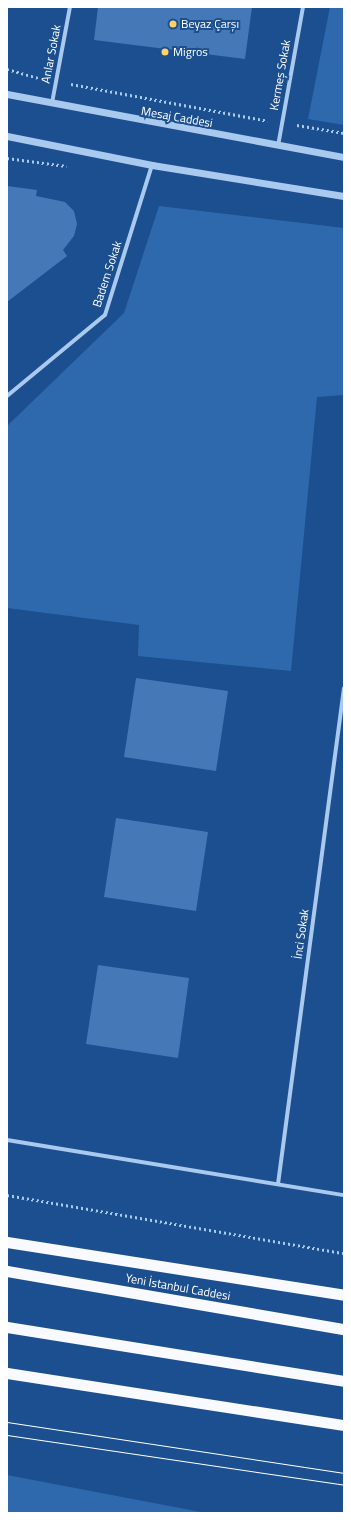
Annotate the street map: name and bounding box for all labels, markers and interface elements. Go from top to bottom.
place label: Beyaz Çarşı [181,17,239,31]
marker: Beyaz Çarşı [168,19,178,29]
street label: Anlar Sokak [38,23,64,85]
street label: Kermeş Sokak [267,39,293,111]
place label: Migros [173,45,208,59]
marker: Migros [160,47,170,57]
street label: Mesaj Caddesi [140,104,214,130]
street label: Badem Sokak [90,239,124,309]
street label: İnci Sokak [290,908,312,960]
street label: Yeni İstanbul Caddesi [124,1271,232,1303]

